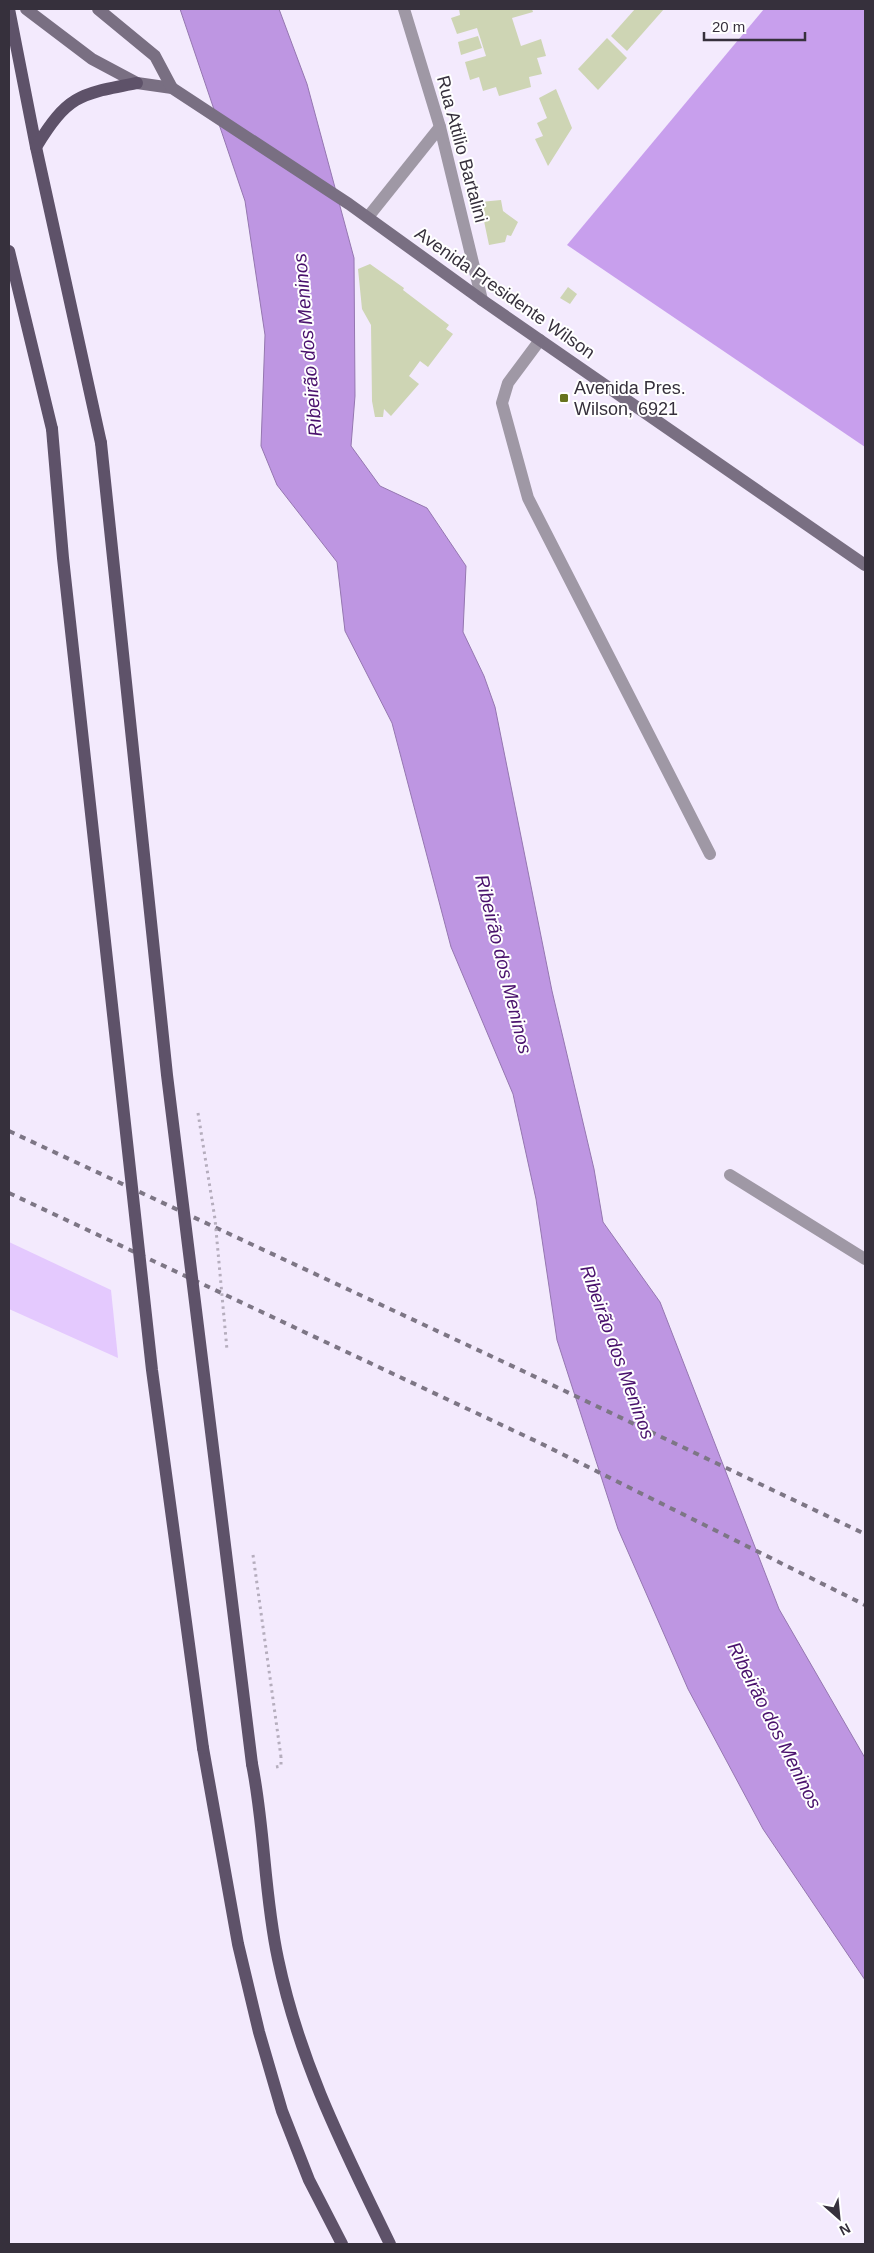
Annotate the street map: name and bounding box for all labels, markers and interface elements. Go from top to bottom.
scale bar [704,10,805,42]
text: 20 m [712,18,745,35]
street label: Rua Attilio Bartalini [433,73,491,225]
street label: Avenida Presidente Wilson [411,223,599,363]
water label: Ribeirão dos Meninos [289,252,326,437]
place label: Avenida Pres. Wilson, 6921 [574,378,686,419]
marker: Avenida Pres. Wilson, 6921 [558,392,570,404]
water label: Ribeirão dos Meninos [471,872,536,1056]
water label: Ribeirão dos Meninos [576,1262,659,1443]
water label: Ribeirão dos Meninos [723,1639,826,1812]
north arrow [814,2193,864,2243]
text: N [837,2220,853,2239]

